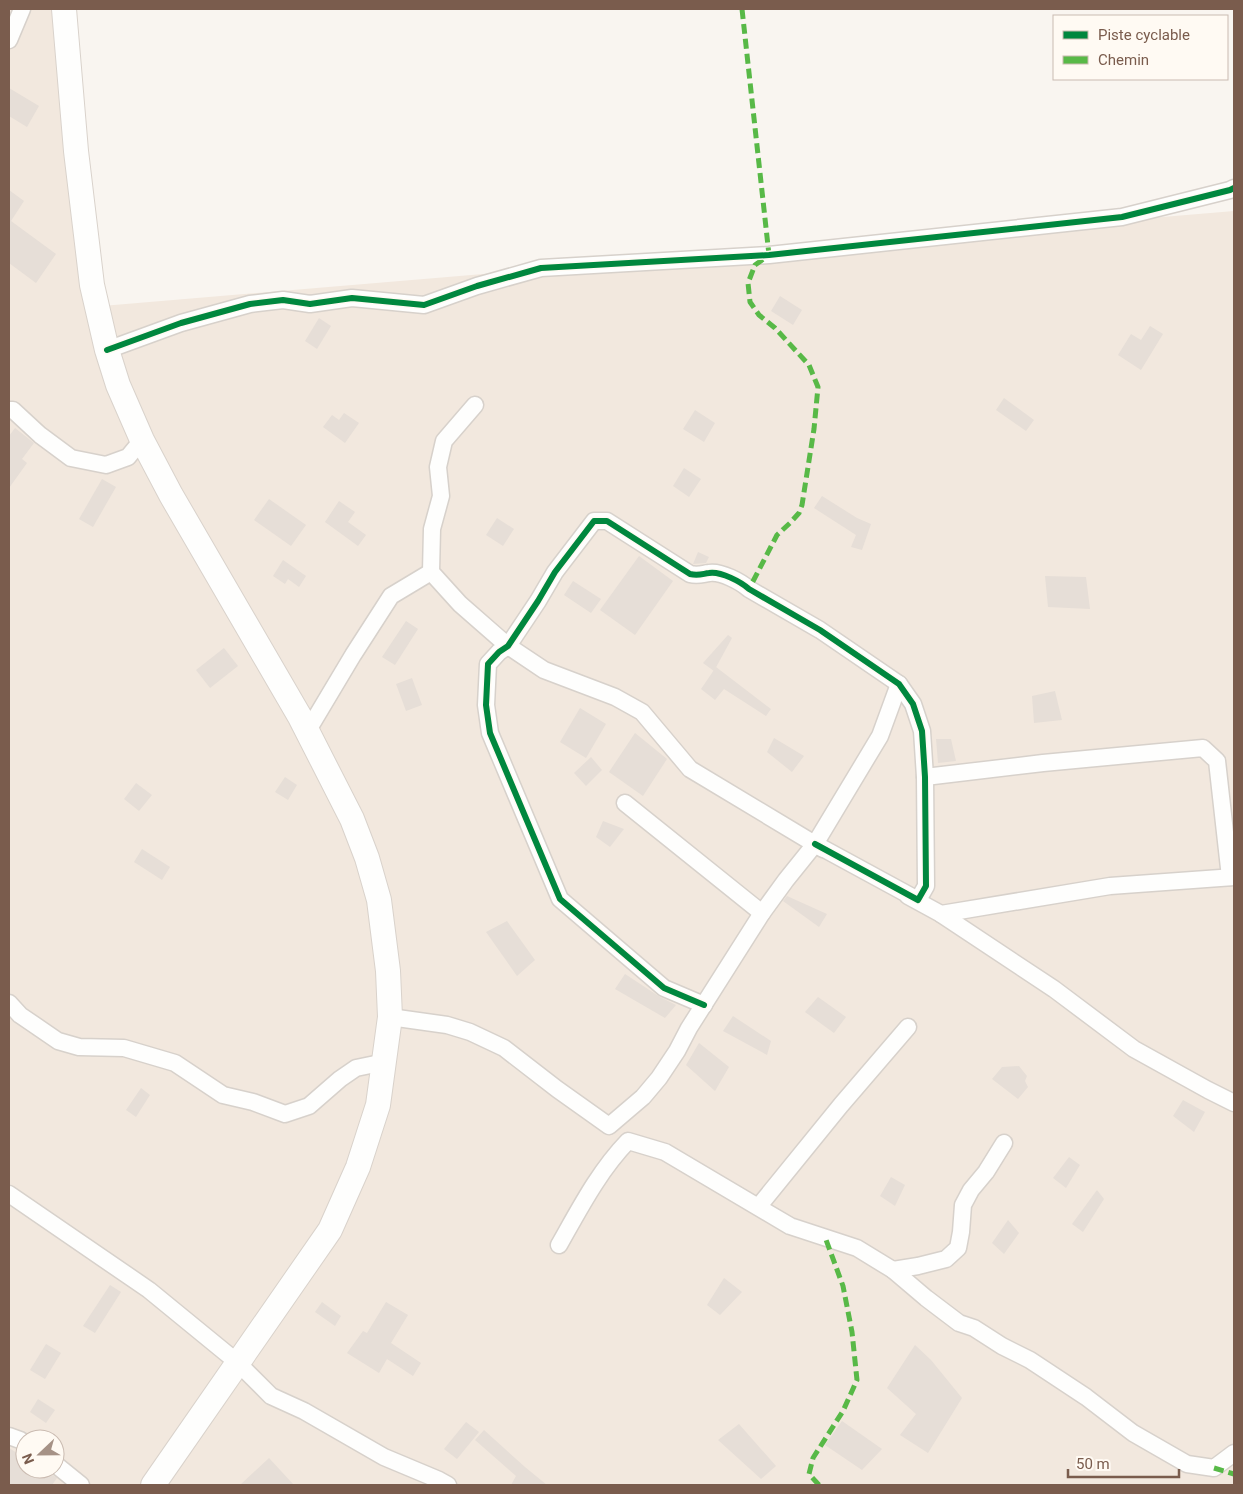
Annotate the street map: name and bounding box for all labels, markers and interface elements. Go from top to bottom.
legend [1053,15,1228,80]
text: Piste cyclable [1098,26,1190,44]
text: Chemin [1098,51,1149,69]
north arrow [15,1429,65,1479]
scale bar [1068,1446,1179,1478]
text: N [19,1451,37,1466]
text: 50 m [1076,1455,1110,1473]

